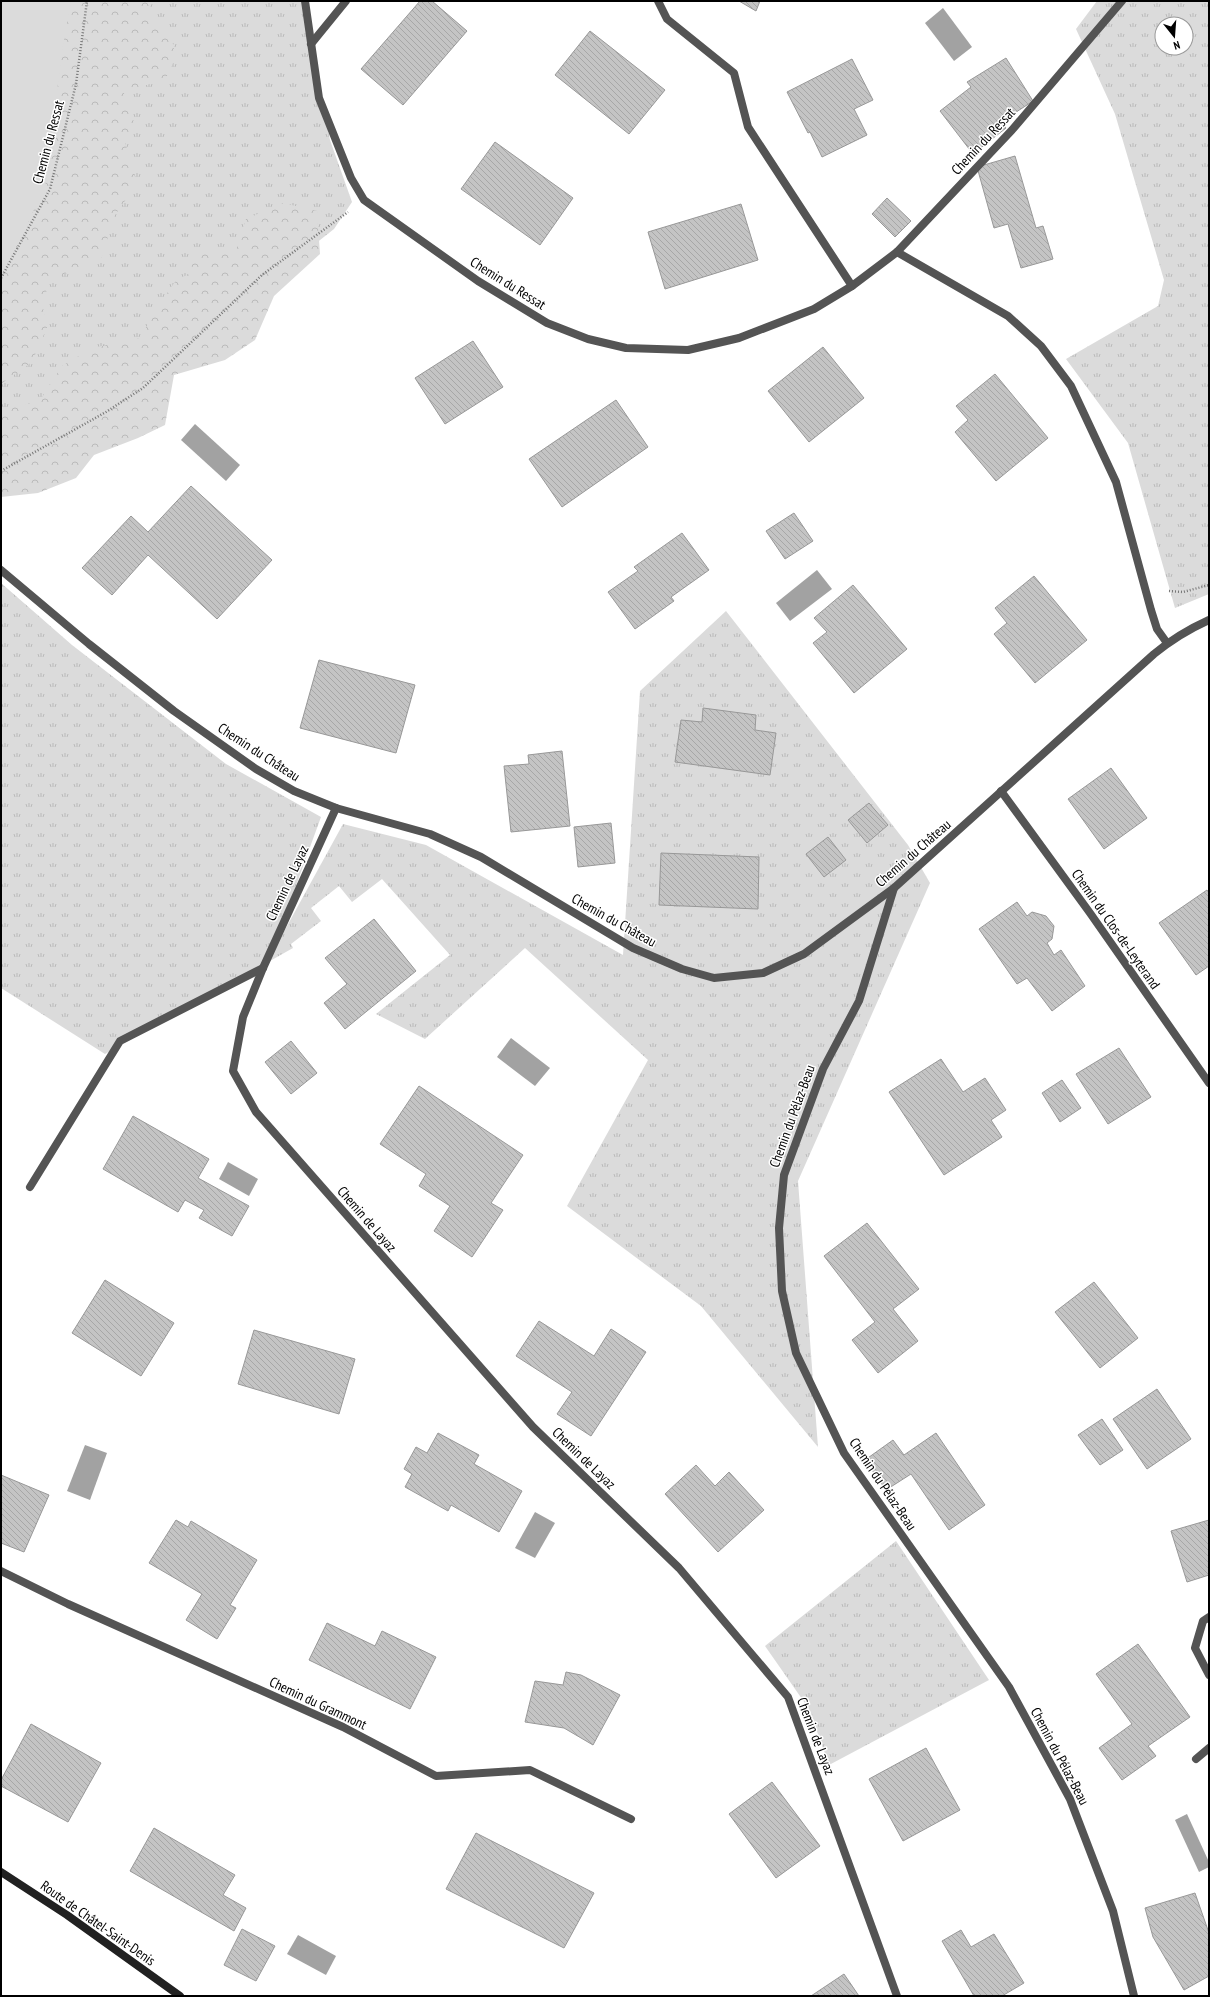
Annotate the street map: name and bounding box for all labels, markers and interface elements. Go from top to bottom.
north arrow [1154,16,1194,56]
text: N [1172,38,1182,53]
street label: Chemin du Ressat [28,98,68,186]
street label: Chemin du Ressat [947,103,1019,178]
street label: Chemin du Ressat [467,253,549,313]
street label: Chemin du Château [215,719,303,785]
street label: Chemin du Château [872,815,954,891]
street label: Chemin de Layaz [262,842,312,924]
street label: Chemin du Clos-de-Leyterand [1068,866,1164,992]
street label: Chemin du Château [568,889,660,951]
street label: Chemin du Pélaz-Beau [765,1062,819,1170]
street label: Chemin de Layaz [333,1182,401,1256]
street label: Chemin de Layaz [548,1423,620,1493]
street label: Chemin du Pélaz-Beau [845,1434,921,1534]
street label: Chemin du Grammont [266,1673,370,1733]
street label: Chemin de Layaz [793,1695,839,1777]
street label: Chemin du Pélaz-Beau [1027,1704,1093,1808]
street label: Route de Châtel-Saint-Denis [37,1877,159,1970]

